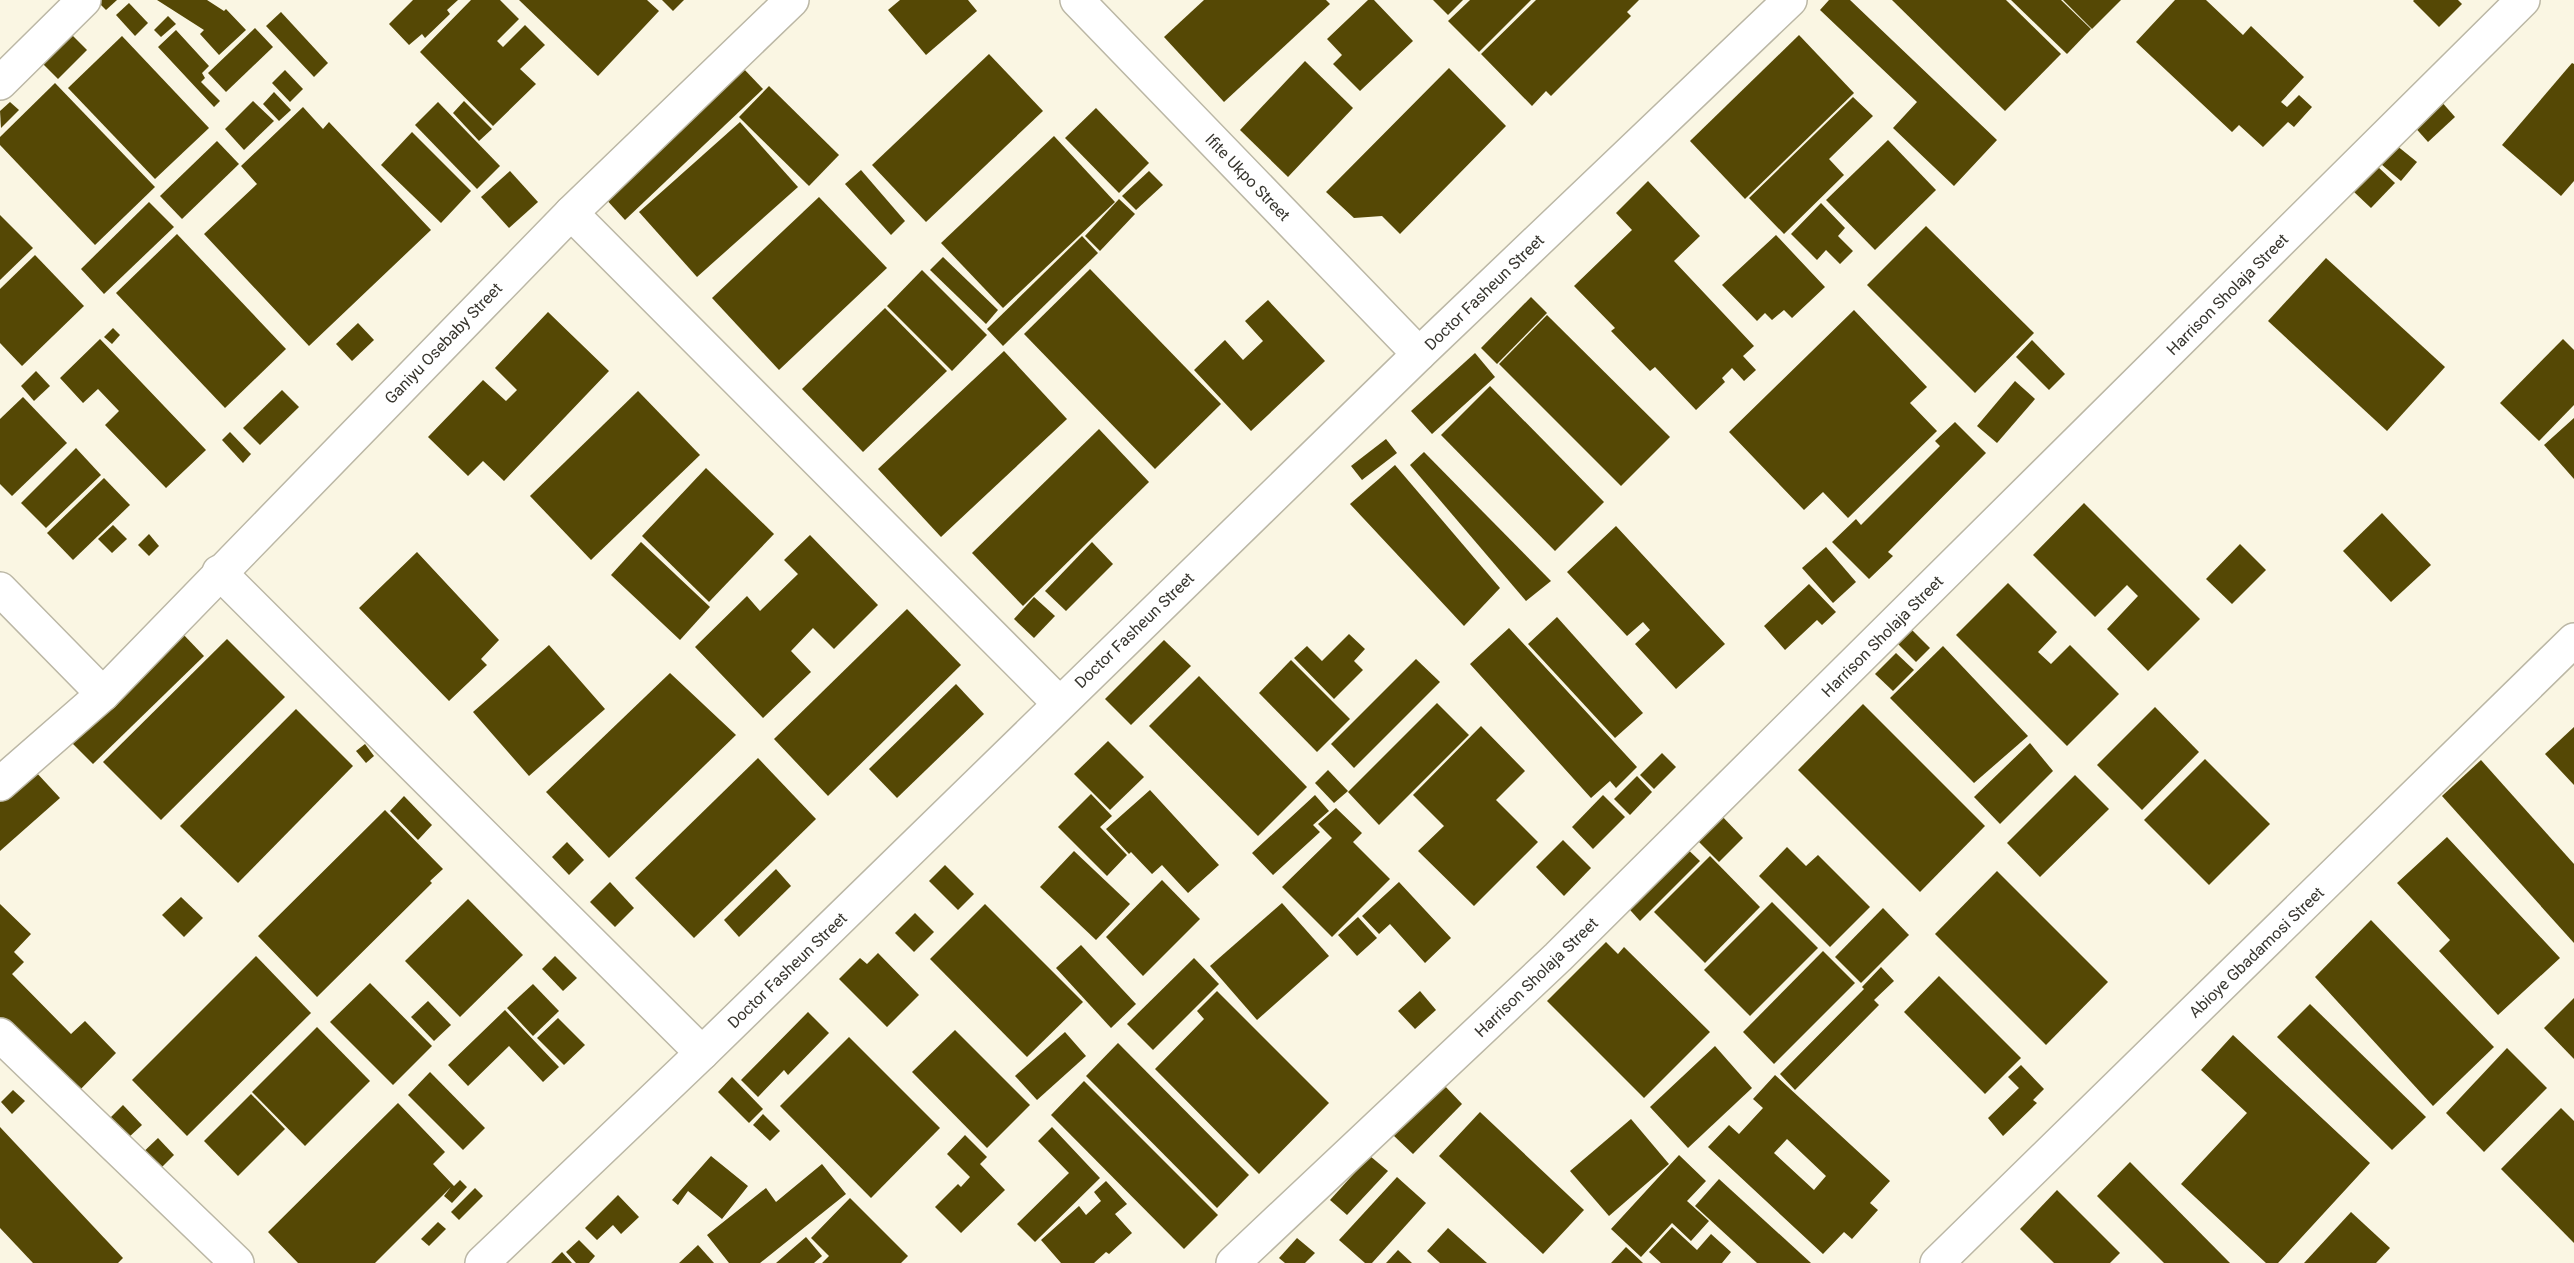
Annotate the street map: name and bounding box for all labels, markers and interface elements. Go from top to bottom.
street label: Ifite Ukpo Street [1201,130,1294,225]
street label: Harrison Sholaja Street [2163,230,2292,359]
street label: Doctor Fasheun Street [1421,231,1548,354]
street label: Ganiyu Osebaby Street [381,279,506,408]
street label: Doctor Fasheun Street [1071,569,1198,692]
street label: Harrison Sholaja Street [1818,572,1947,701]
street label: Abioye Gbadamosi Street [2185,883,2328,1022]
street label: Doctor Fasheun Street [724,909,851,1032]
street label: Harrison Sholaja Street [1471,914,1602,1041]

